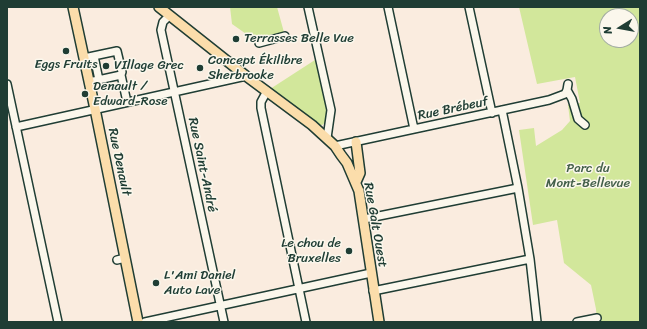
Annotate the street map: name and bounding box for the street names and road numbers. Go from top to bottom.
street label: Rue Brébeuf [416,94,490,124]
street label: Rue Saint-André [184,116,220,214]
street label: Rue Denault [104,127,134,197]
street label: Rue Galt Ouest [360,181,390,269]

